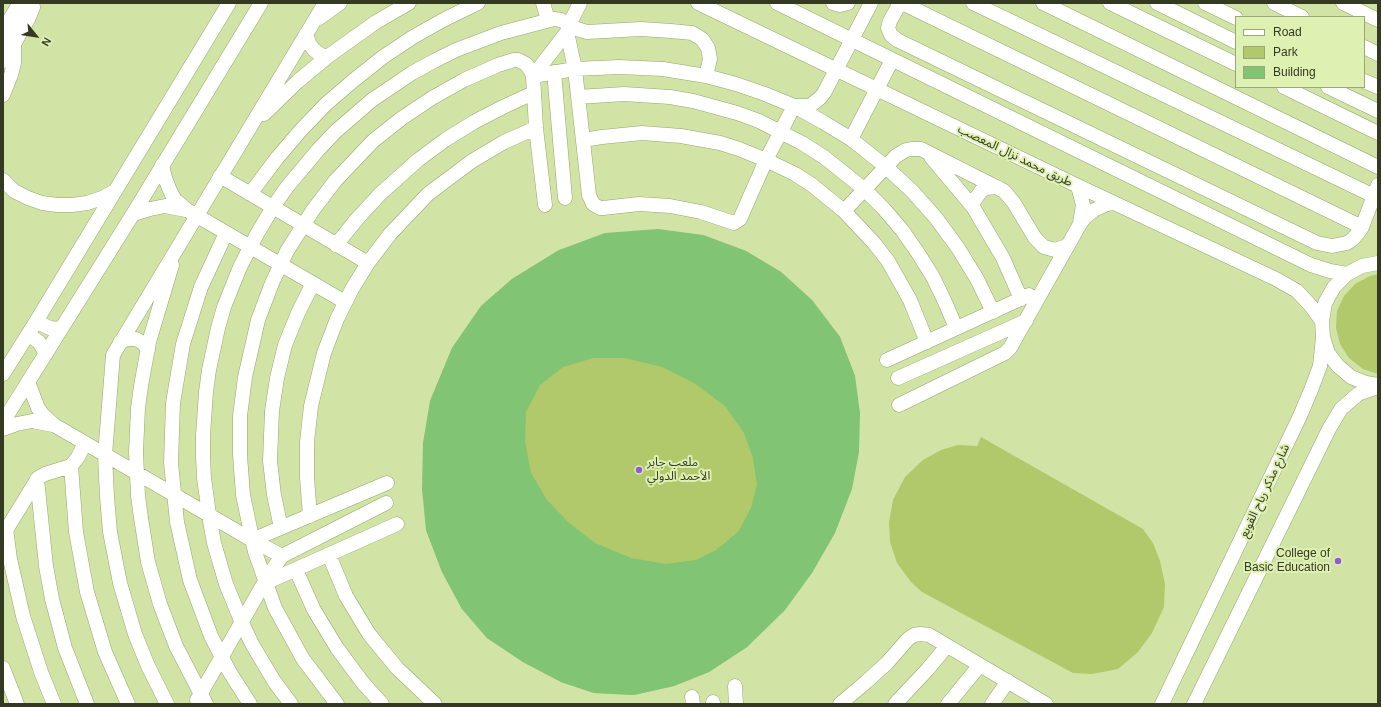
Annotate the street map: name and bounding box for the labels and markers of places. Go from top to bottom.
place label: ملعب جابر الأحمد الدولي [647,456,710,484]
marker: ملعب جابر الأحمد الدولي [634,465,644,475]
place label: College of Basic Education [1244,547,1330,575]
marker: College of Basic Education [1333,556,1343,566]

